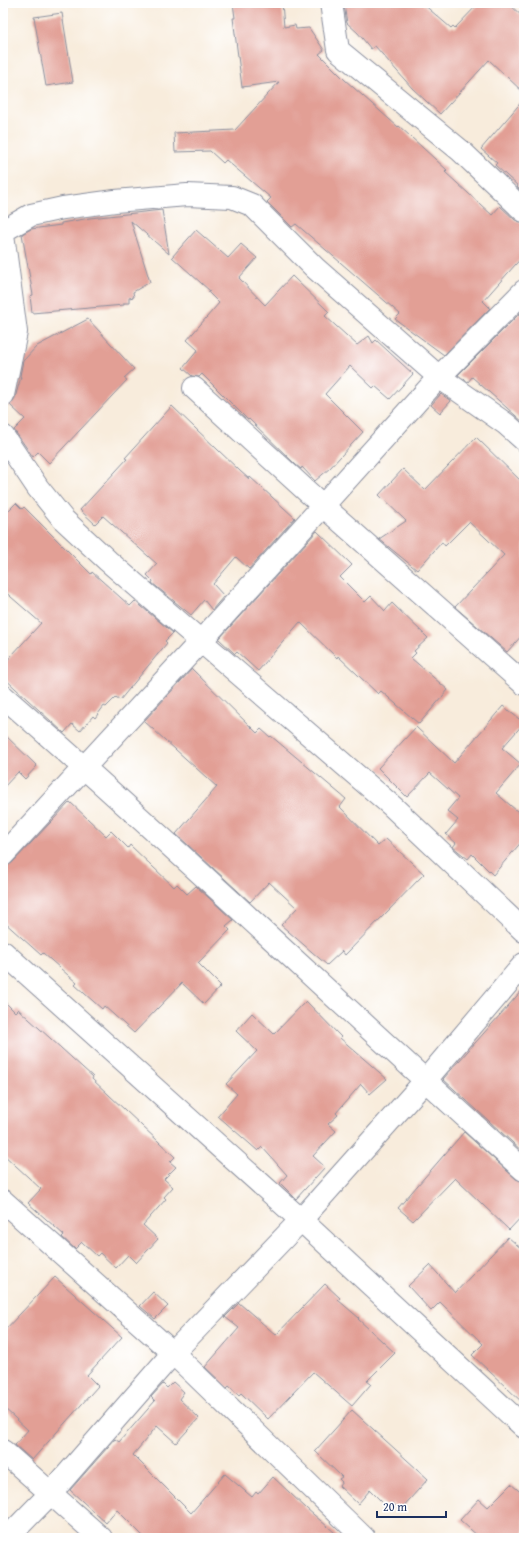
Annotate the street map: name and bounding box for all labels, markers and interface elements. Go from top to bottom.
scale bar [377,1493,446,1519]
text: 20 m [383,1498,407,1515]

